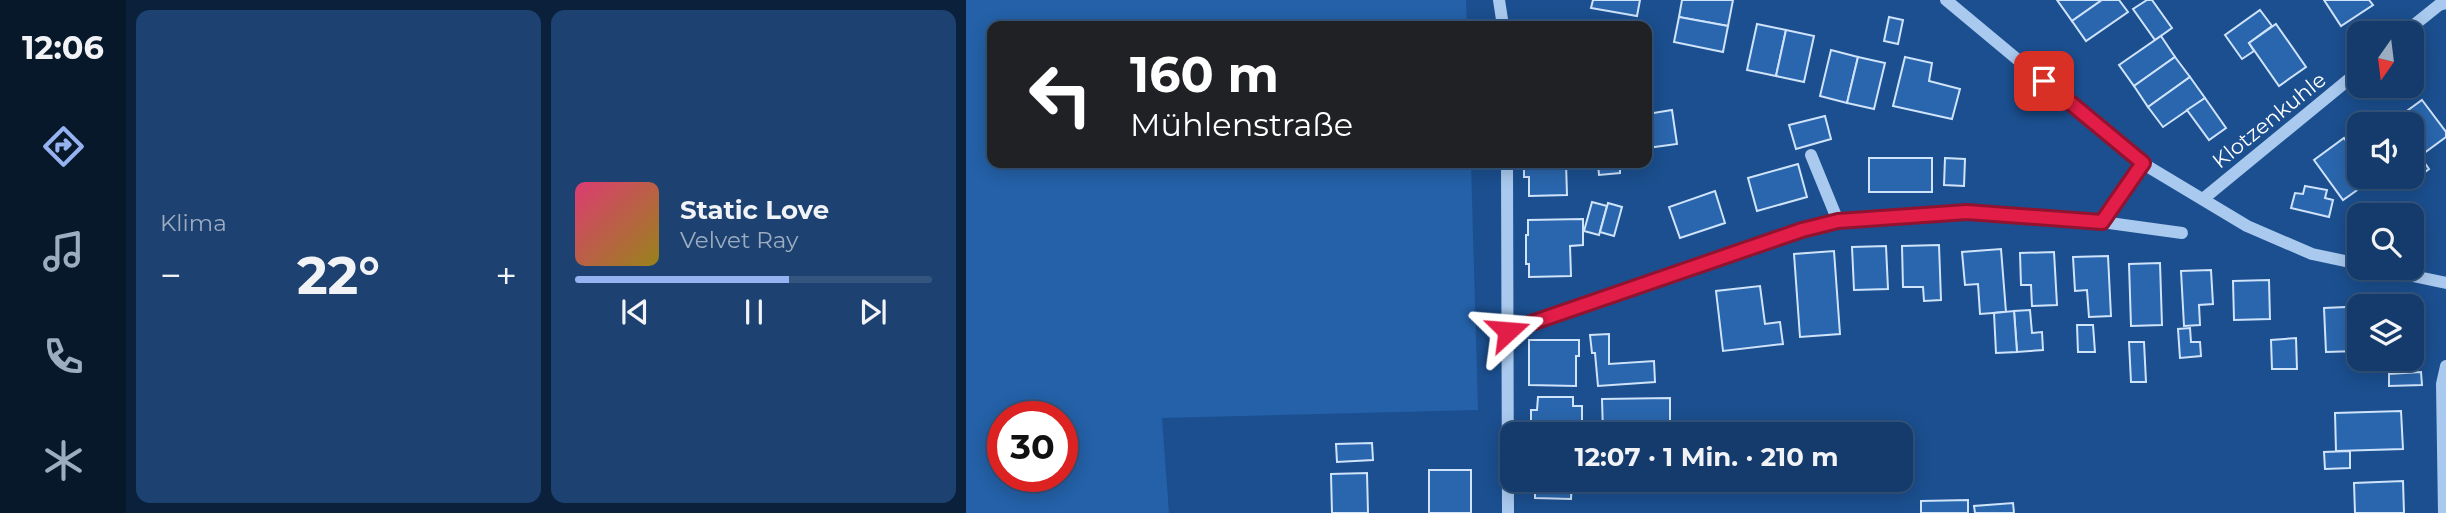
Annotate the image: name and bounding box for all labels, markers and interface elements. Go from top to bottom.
north arrow [2347,21,2424,98]
map controls [2347,21,2424,371]
text: 12:06 [22,28,104,67]
text: 160 m [1130,45,1279,104]
icon: left [1015,49,1106,140]
pin [2014,51,2074,111]
icon: arrive [2025,62,2063,100]
street label: Klotzenkuhle [2207,67,2331,173]
text: Mühlenstraße [1130,105,1353,144]
button: sound [2347,112,2424,189]
icon: directions [39,122,88,171]
text: Static Love [680,194,829,226]
button: search [2347,203,2424,280]
text: Klima [160,209,227,237]
text: Velvet Ray [680,226,798,254]
icon: music [39,227,88,276]
text: 22° [297,244,380,307]
text: − [160,252,182,299]
text: + [495,252,517,299]
icon: previous [616,293,654,331]
icon: pause [735,293,773,331]
icon: next [854,293,892,331]
position arrow [1471,294,1545,368]
button: layers [2347,294,2424,371]
icon: phone [39,332,88,381]
speed limit sign: 30 [987,401,1078,492]
icon: climate [39,436,88,485]
text: 12:07 · 1 Min. · 210 m [1575,441,1838,473]

